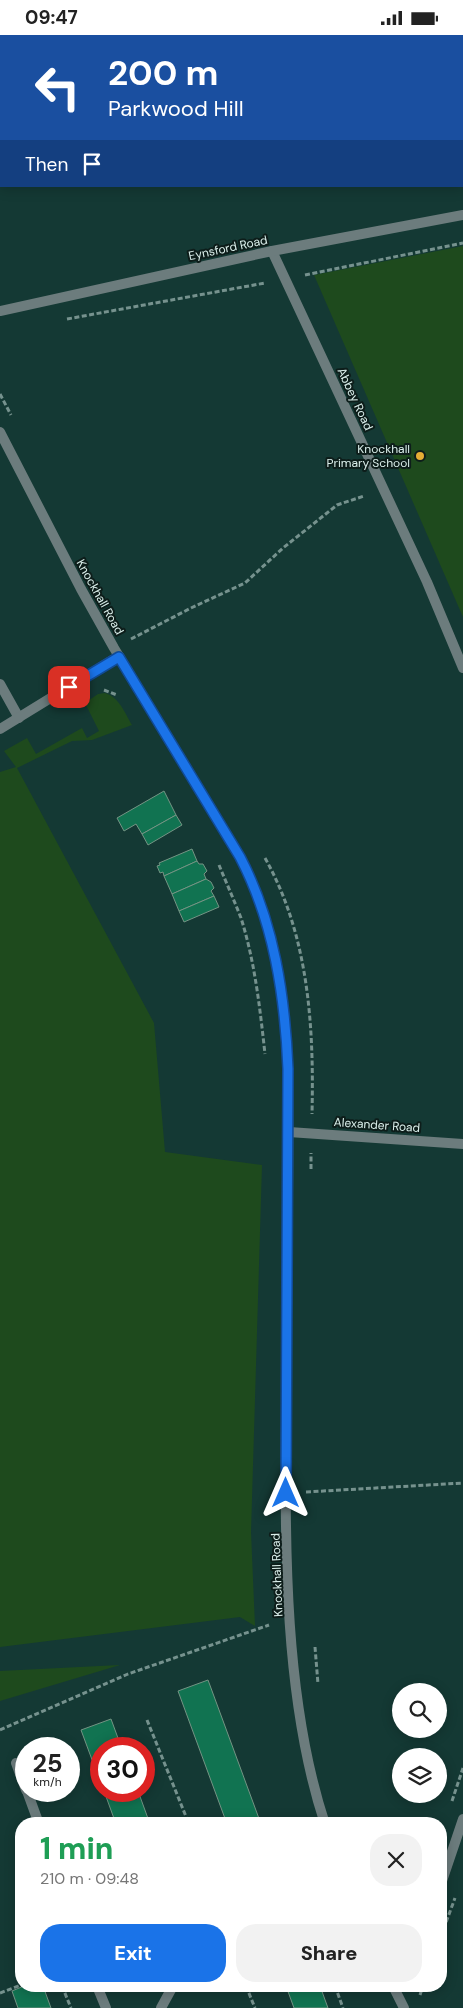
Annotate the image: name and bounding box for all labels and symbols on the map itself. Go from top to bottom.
street label: Eynsford Road [187,232,269,264]
street label: Abbey Road [334,365,376,433]
place label: Knockhall Primary School [327,441,410,471]
marker: Knockhall Primary School [414,450,426,462]
street label: Knockhall Road [73,556,127,638]
pin [48,666,90,708]
street label: Alexander Road [333,1114,421,1136]
position arrow [259,1466,311,1518]
street label: Knockhall Road [268,1533,286,1617]
speed limit sign: 30 [90,1737,155,1802]

